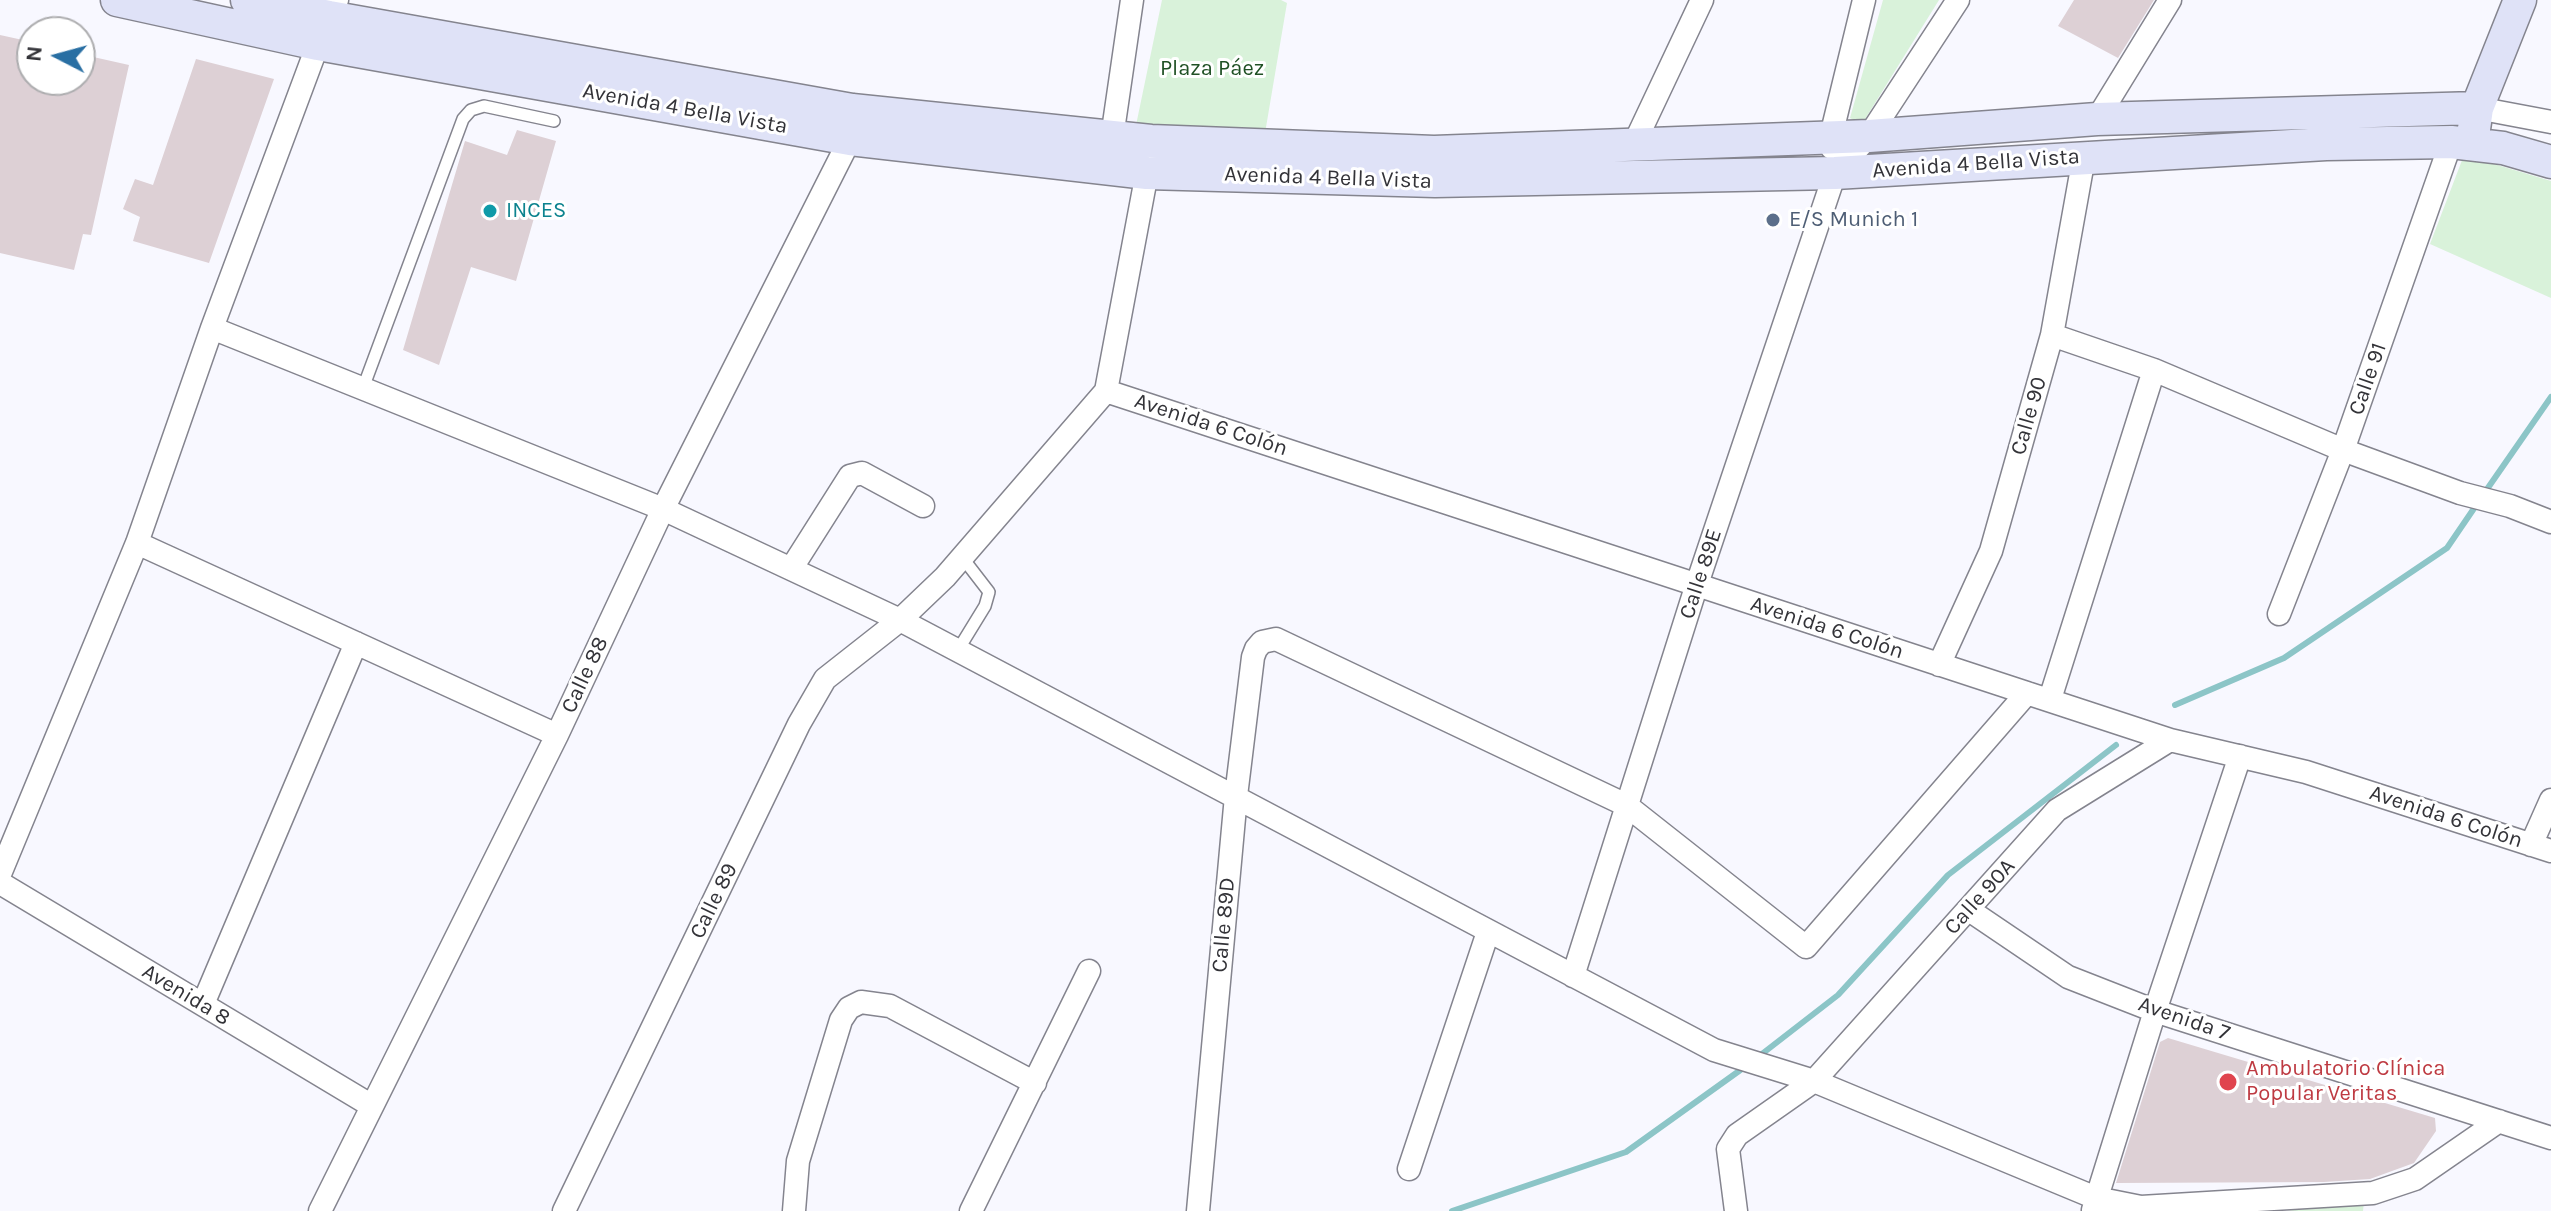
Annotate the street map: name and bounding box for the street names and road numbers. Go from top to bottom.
street label: Avenida 4 Bella Vista [580,78,790,140]
street label: Avenida 4 Bella Vista [1871,144,2081,184]
street label: Avenida 4 Bella Vista [1224,161,1432,195]
street label: Calle 91 [2343,339,2393,419]
street label: Calle 90 [2005,374,2053,458]
street label: Avenida 6 Colón [1131,388,1291,462]
street label: Calle 89E [1674,526,1728,622]
street label: Avenida 6 Colón [1747,591,1907,665]
street label: Calle 88 [556,632,614,718]
street label: Avenida 6 Colón [2366,780,2526,854]
street label: Calle 90A [1939,854,2021,940]
street label: Calle 89 [684,859,744,943]
street label: Calle 89D [1207,876,1241,974]
street label: Avenida 8 [137,958,235,1032]
street label: Avenida 7 [2135,991,2233,1047]

